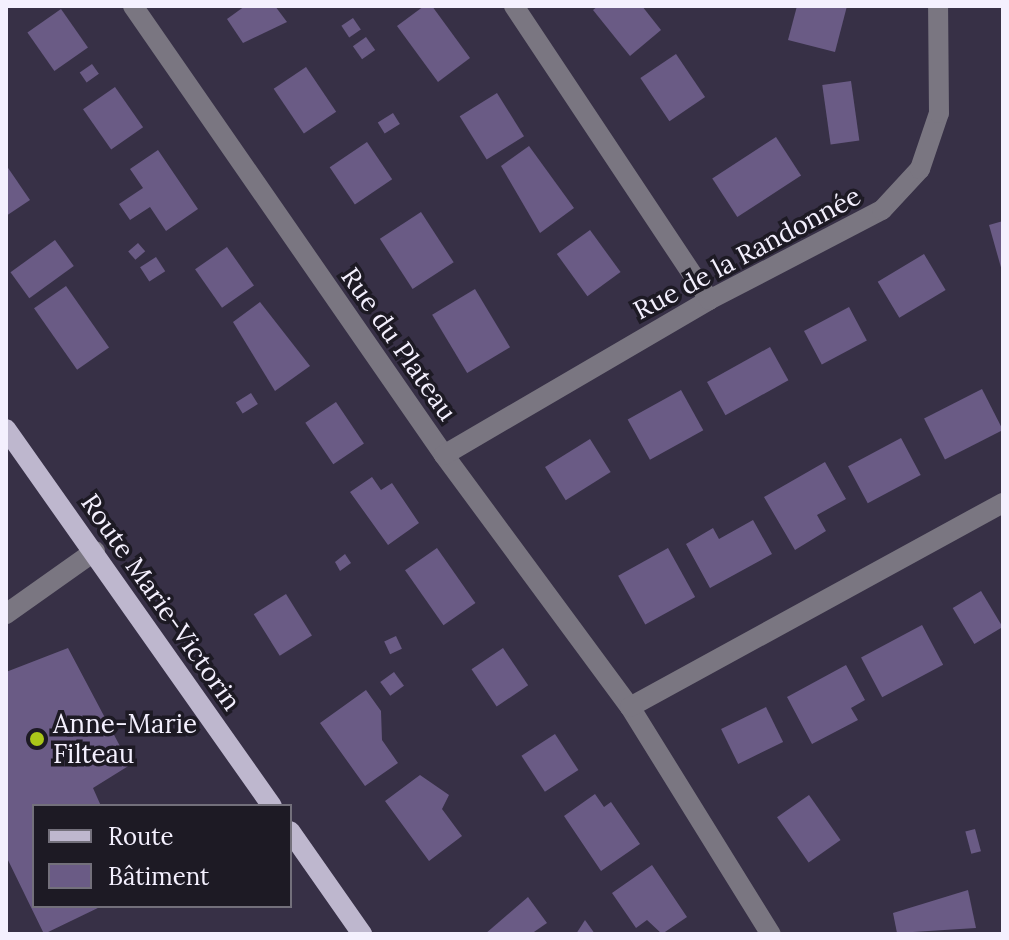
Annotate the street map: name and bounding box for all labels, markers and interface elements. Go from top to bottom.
street label: Rue de la Randonnée [628,180,866,326]
street label: Rue du Plateau [335,262,463,426]
street label: Route Marie-Victorin [75,488,247,716]
place label: Anne-Marie Filteau [53,708,197,770]
marker: Anne-Marie Filteau [28,730,46,748]
legend [32,804,292,908]
text: Route [108,821,174,852]
text: Bâtiment [108,861,209,892]

